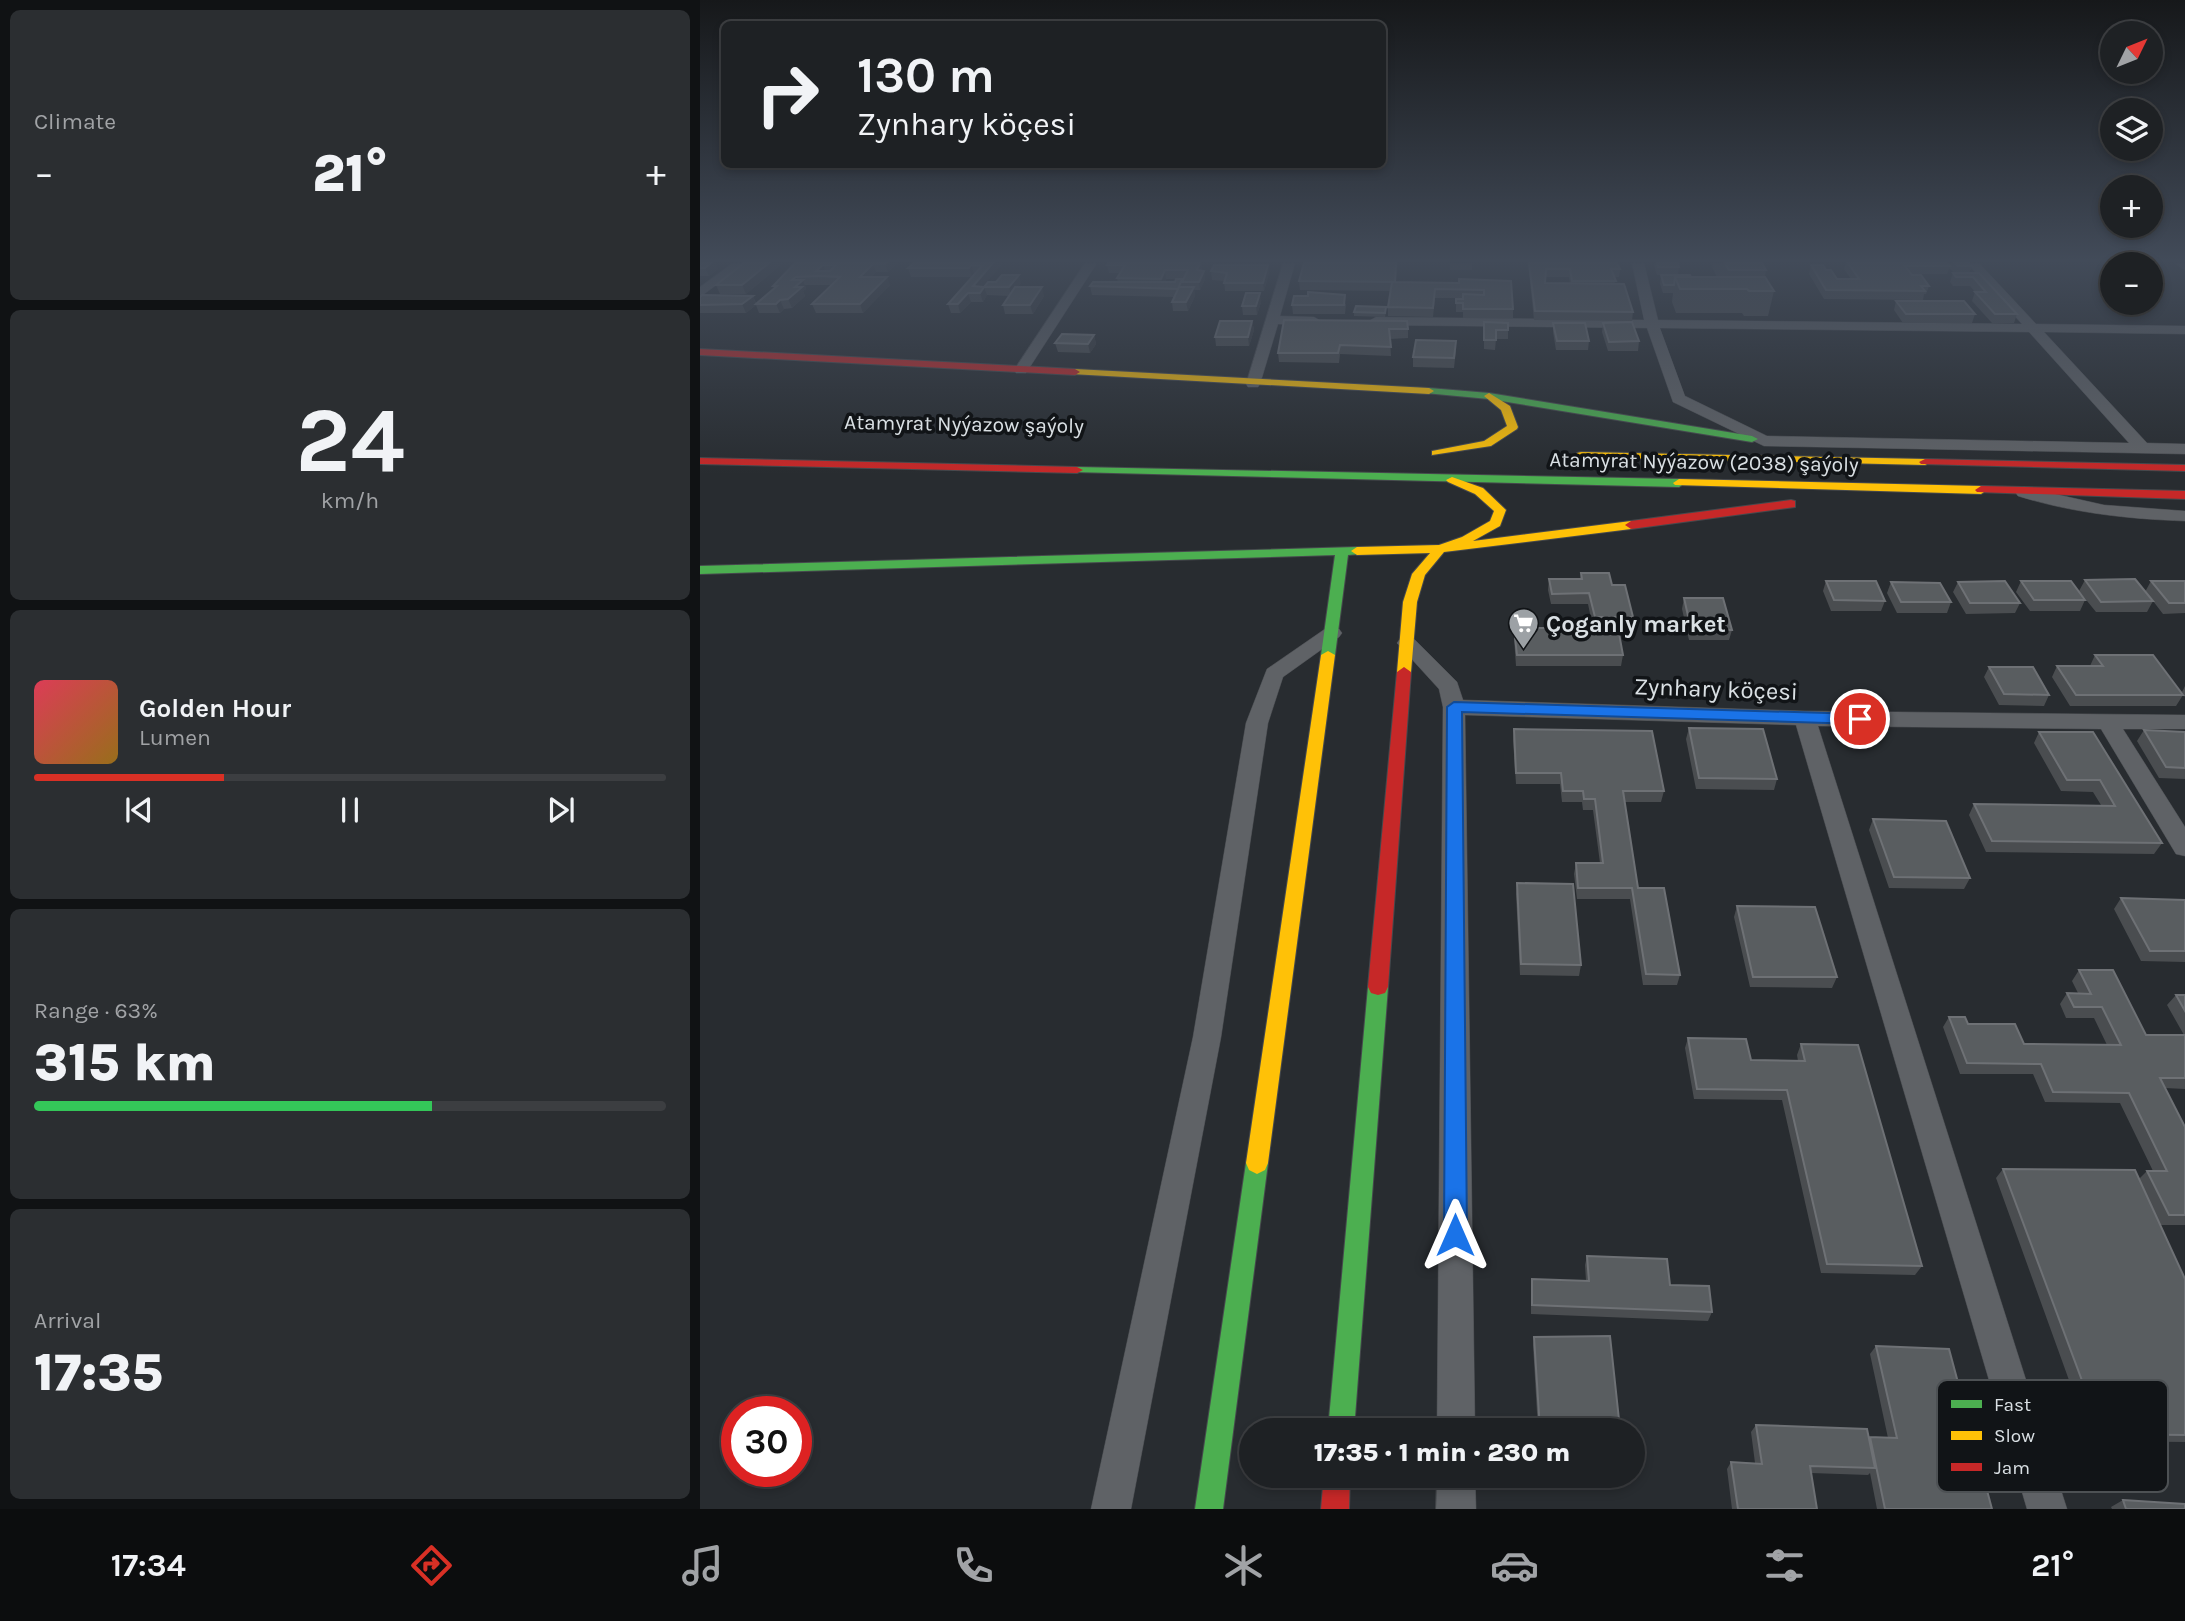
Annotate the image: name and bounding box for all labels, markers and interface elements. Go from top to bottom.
north arrow [2100,21,2163,84]
map controls [2100,21,2163,315]
text: 130 m [857,47,995,104]
icon: right [742,49,833,140]
button: layers [2100,98,2163,161]
text: Zynhary köçesi [857,106,1076,143]
text: Climate [34,108,116,135]
text: 21° [312,143,388,204]
text: − [34,151,54,196]
text: + [646,151,666,196]
button: + [2100,175,2163,238]
button: − [2100,252,2163,315]
text: 24 [295,388,405,494]
street label: Atamyrat Nyýazow şaýoly [844,410,1084,438]
street label: Atamyrat Nyýazow (2038) şaýoly [1549,447,1859,477]
text: km/h [321,487,379,514]
supermarket icon: Çoganly market [1506,607,1540,651]
place label: Çoganly market [1546,610,1726,638]
street label: Zynhary köçesi [1633,672,1799,706]
pin [1830,689,1890,749]
text: Golden Hour [139,693,291,724]
icon: arrive [1841,700,1879,738]
text: Lumen [139,724,211,751]
icon: previous [120,791,158,829]
icon: pause [331,791,369,829]
icon: next [542,791,580,829]
text: Range · 63% [34,997,158,1024]
text: 315 km [34,1032,216,1093]
position arrow [1418,1198,1492,1272]
text: Arrival [34,1307,101,1334]
text: 17:35 [34,1342,163,1403]
legend [1937,1380,2168,1492]
text: Fast [1994,1394,2031,1416]
speed limit sign: 30 [721,1396,812,1487]
text: Slow [1994,1425,2035,1447]
text: 17:35 · 1 min · 230 m [1314,1437,1570,1468]
text: Jam [1994,1457,2030,1479]
icon: directions [407,1541,456,1590]
icon: music [678,1541,727,1590]
icon: phone [949,1541,998,1590]
icon: climate [1219,1541,1268,1590]
icon: car [1490,1541,1539,1590]
icon: filters [1760,1541,1809,1590]
text: 17:34 [111,1547,186,1584]
text: 21° [2031,1547,2074,1584]

